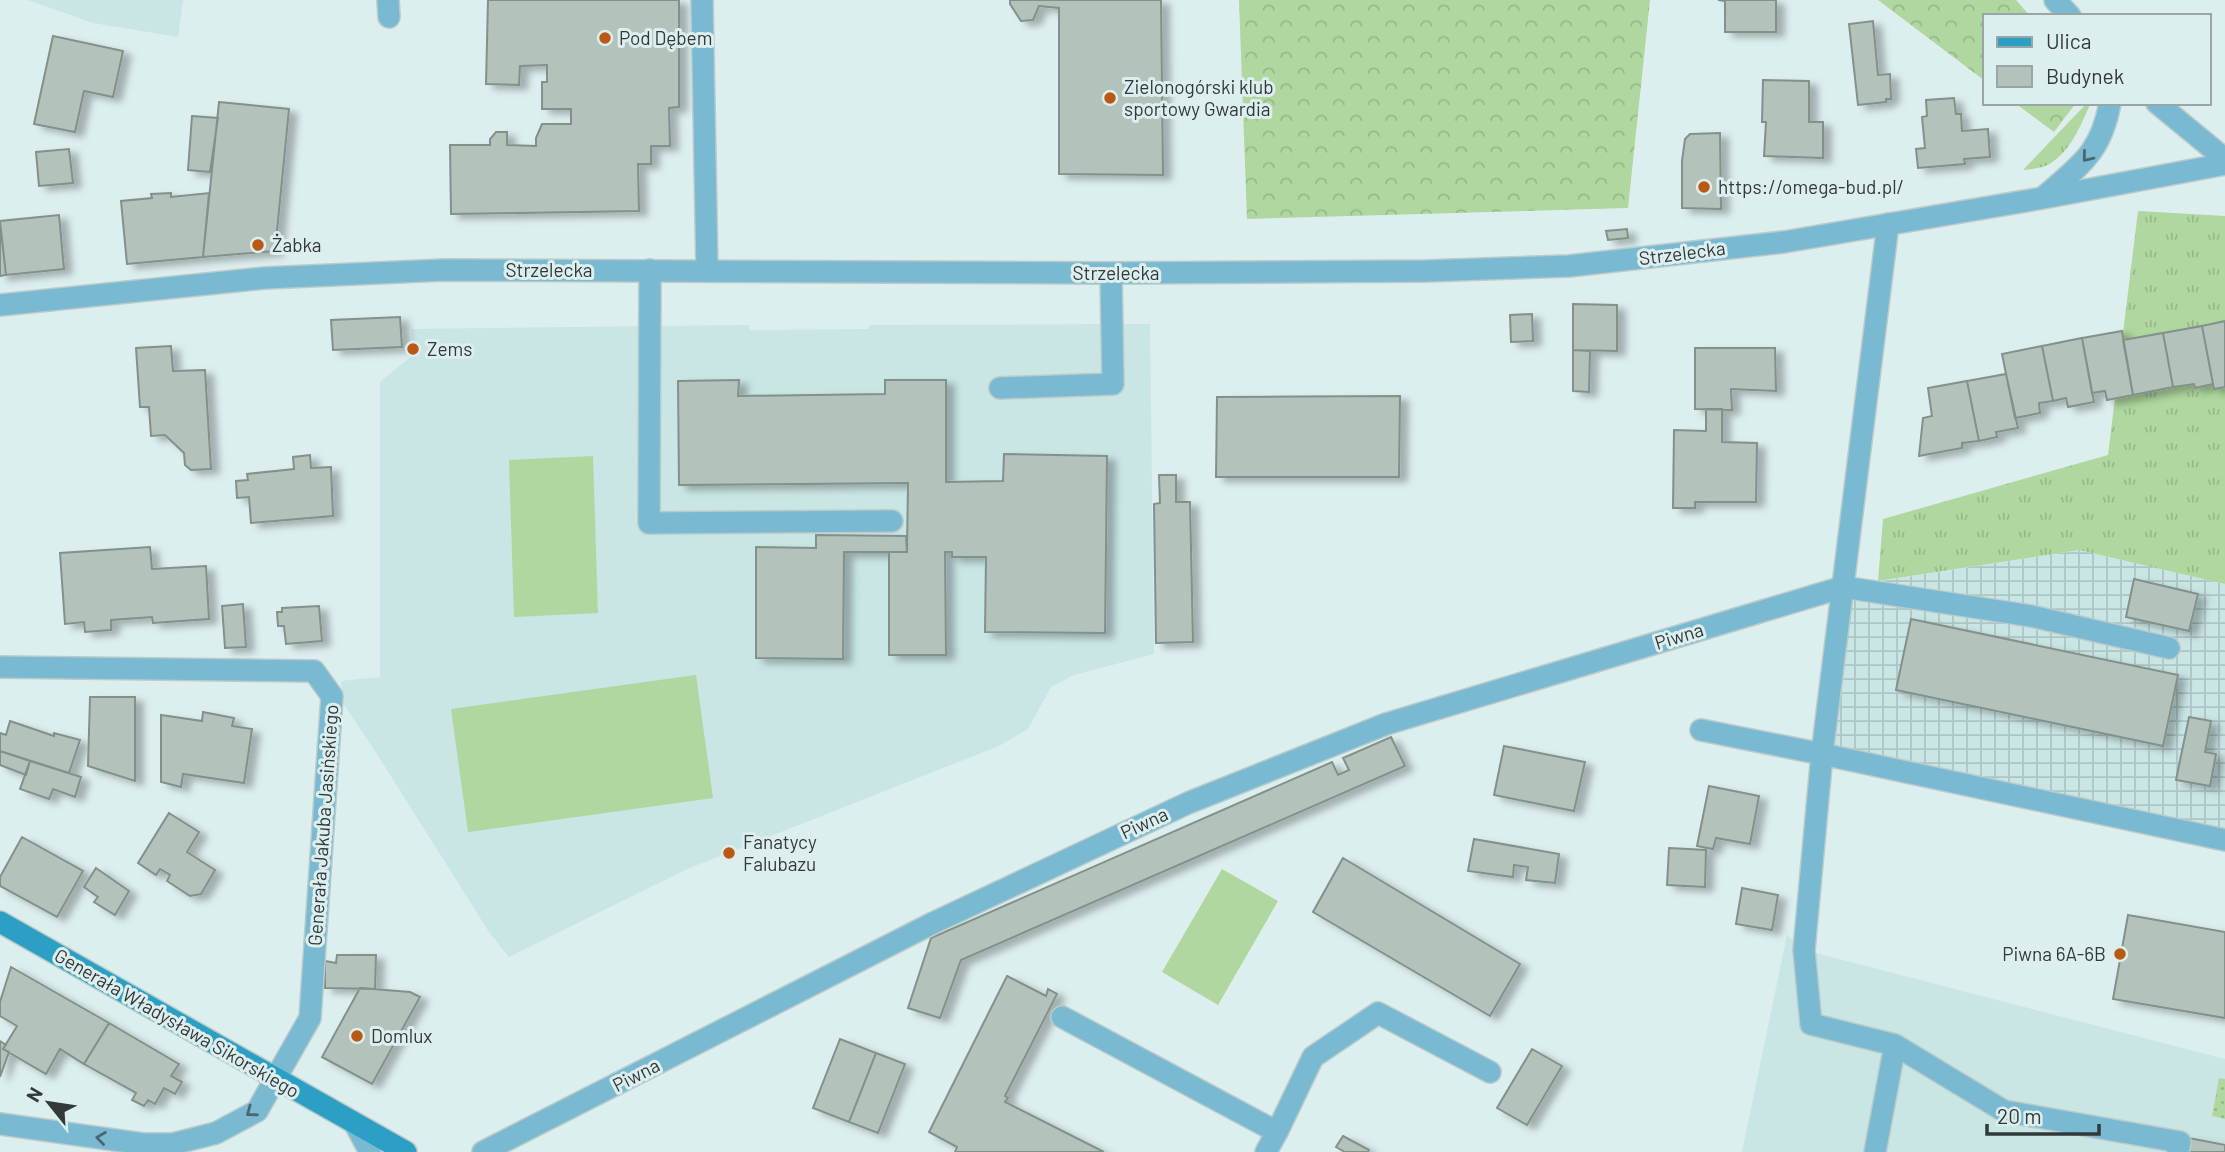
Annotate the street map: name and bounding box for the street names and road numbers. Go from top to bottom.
street label: Strzelecka [1637,236,1727,269]
street label: Strzelecka [505,258,593,281]
street label: Strzelecka [1072,261,1160,284]
street label: Piwna [1652,617,1706,654]
street label: Generała Jakuba Jasińskiego [303,704,342,946]
street label: Piwna [1116,802,1171,843]
street label: Generała Władysława Sikorskiego [51,943,304,1102]
street label: Piwna [608,1053,663,1096]

